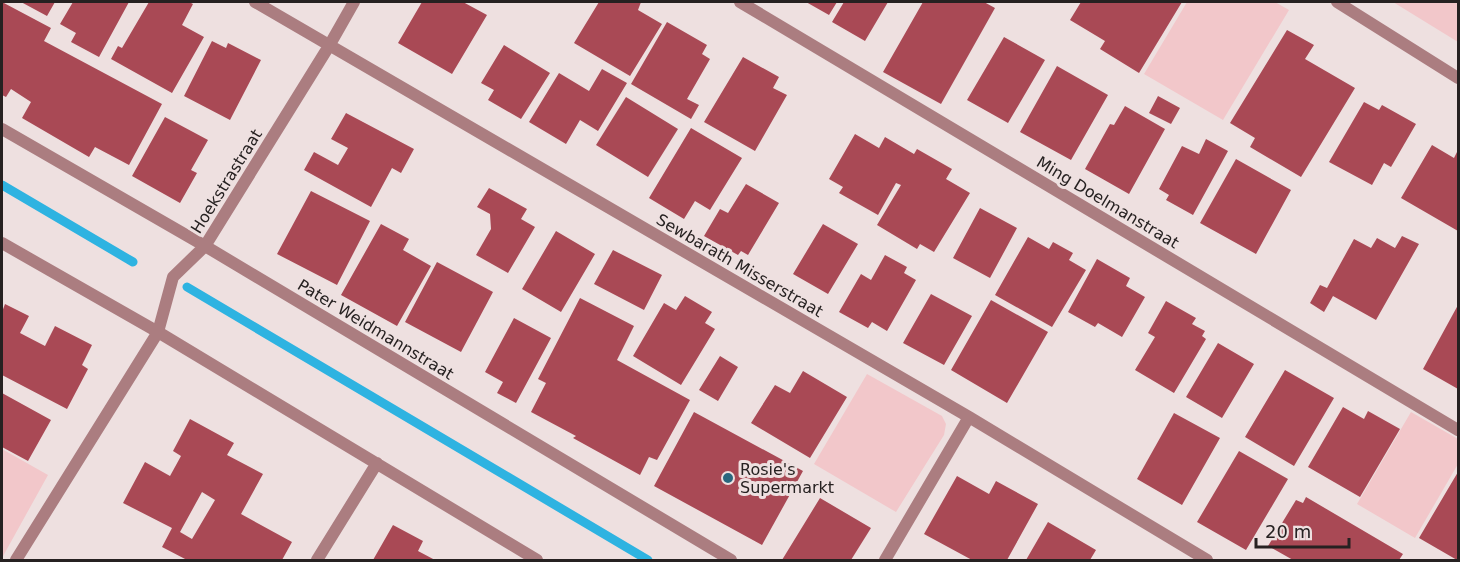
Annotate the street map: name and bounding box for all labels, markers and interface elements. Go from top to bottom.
street label: Hoekstrastraat [187,126,266,237]
street label: Ming Doelmanstraat [1033,152,1182,252]
street label: Sewbarath Misserstraat [653,210,826,321]
street label: Pater Weidmannstraat [294,275,457,384]
place label: Rosie's Supermarkt [740,460,834,497]
marker: Rosie's Supermarkt [721,471,735,485]
scale bar [1256,511,1349,549]
text: 20 m [1265,521,1311,542]

